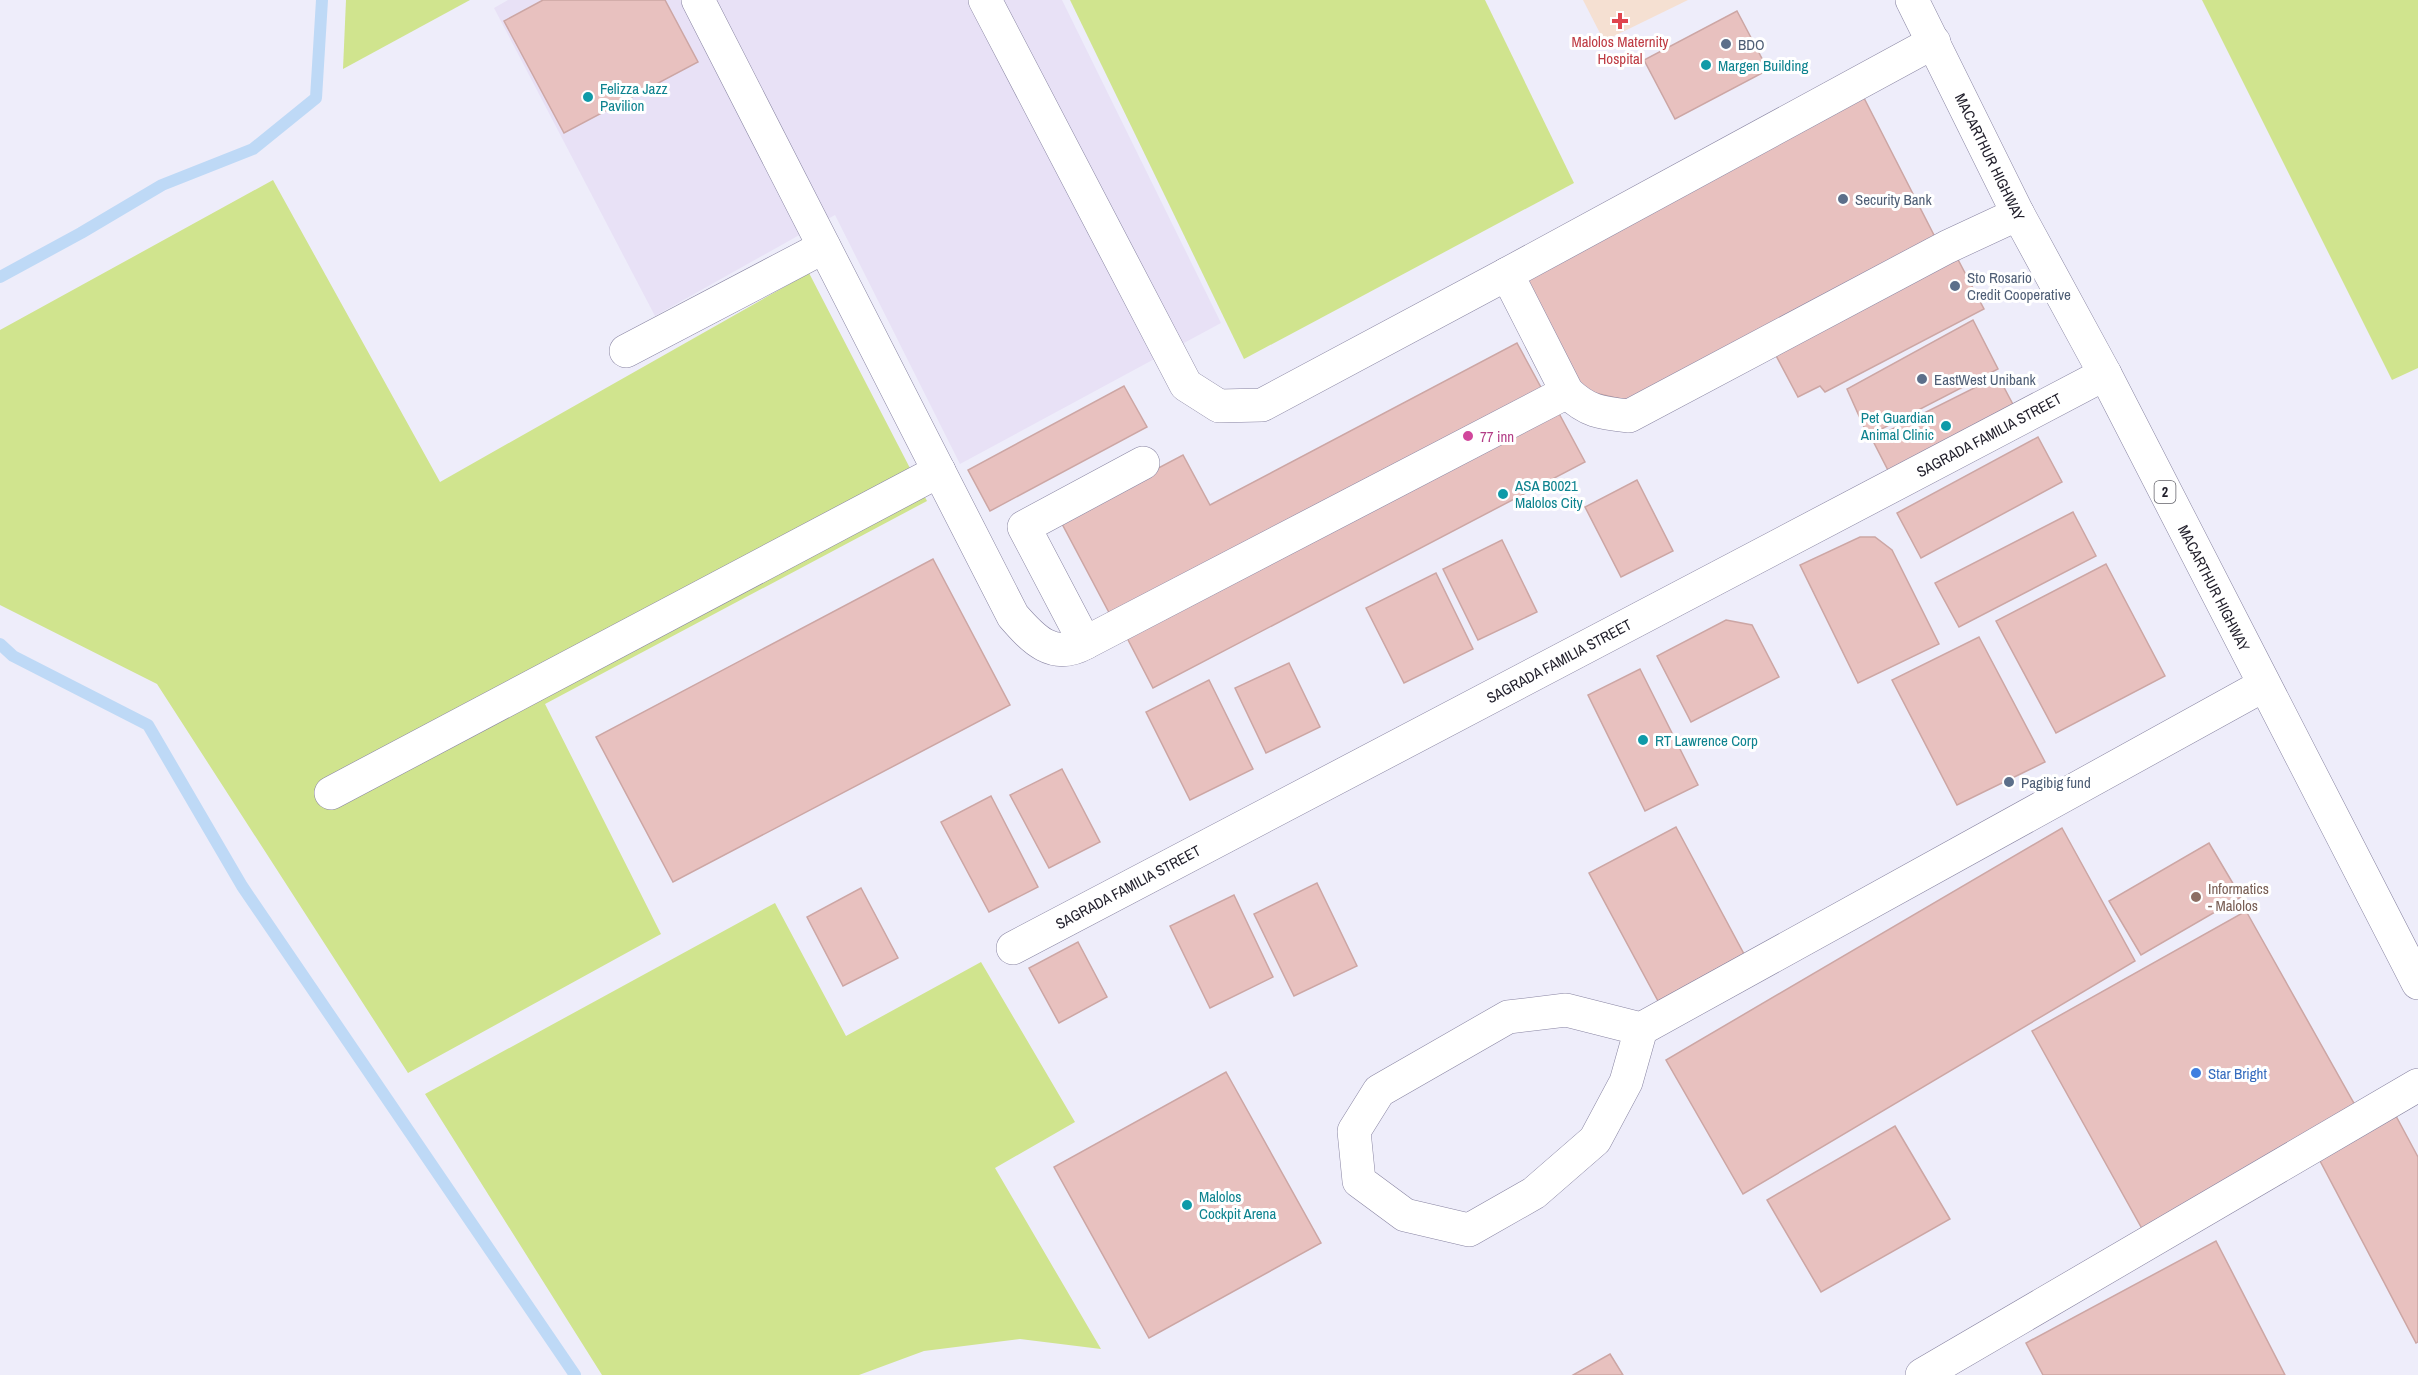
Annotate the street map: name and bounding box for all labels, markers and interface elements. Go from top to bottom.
marker: Malolos Maternity Hospital [1611,12,1629,30]
place label: Malolos Maternity Hospital [1571,31,1669,69]
place label: BDO [1738,34,1765,55]
marker: BDO [1719,37,1733,51]
place label: Margen Building [1718,55,1808,76]
marker: Margen Building [1699,58,1713,72]
place label: Felizza Jazz Pavilion [600,78,668,116]
marker: Felizza Jazz Pavilion [581,90,595,104]
street label: MACARTHUR HIGHWAY [1950,90,2030,225]
place label: Security Bank [1855,189,1932,210]
marker: Security Bank [1836,192,1850,206]
place label: Sto Rosario Credit Cooperative [1967,267,2071,305]
marker: Sto Rosario Credit Cooperative [1948,279,1962,293]
place label: EastWest Unibank [1934,369,2037,390]
marker: EastWest Unibank [1915,372,1929,386]
street label: SAGRADA FAMILIA STREET [1913,388,2066,482]
place label: Pet Guardian Animal Clinic [1860,407,1934,445]
marker: Pet Guardian Animal Clinic [1939,419,1953,433]
place label: 77 inn [1480,426,1514,447]
marker: 77 inn [1461,429,1475,443]
place label: ASA B0021 Malolos City [1514,475,1584,513]
road number: 2 [2154,481,2176,503]
marker: ASA B0021 Malolos City [1496,487,1510,501]
street label: MACARTHUR HIGHWAY [2173,521,2255,655]
street label: SAGRADA FAMILIA STREET [1483,614,1636,708]
place label: RT Lawrence Corp [1655,730,1758,751]
marker: RT Lawrence Corp [1636,733,1650,747]
place label: Pagibig fund [2021,772,2091,793]
marker: Pagibig fund [2002,775,2016,789]
street label: SAGRADA FAMILIA STREET [1052,840,1205,934]
place label: Informatics - Malolos [2208,878,2269,916]
marker: Informatics - Malolos [2189,890,2203,904]
place label: Star Bright [2208,1063,2267,1084]
marker: Star Bright [2189,1066,2203,1080]
place label: Malolos Cockpit Arena [1199,1186,1276,1224]
marker: Malolos Cockpit Arena [1180,1198,1194,1212]

